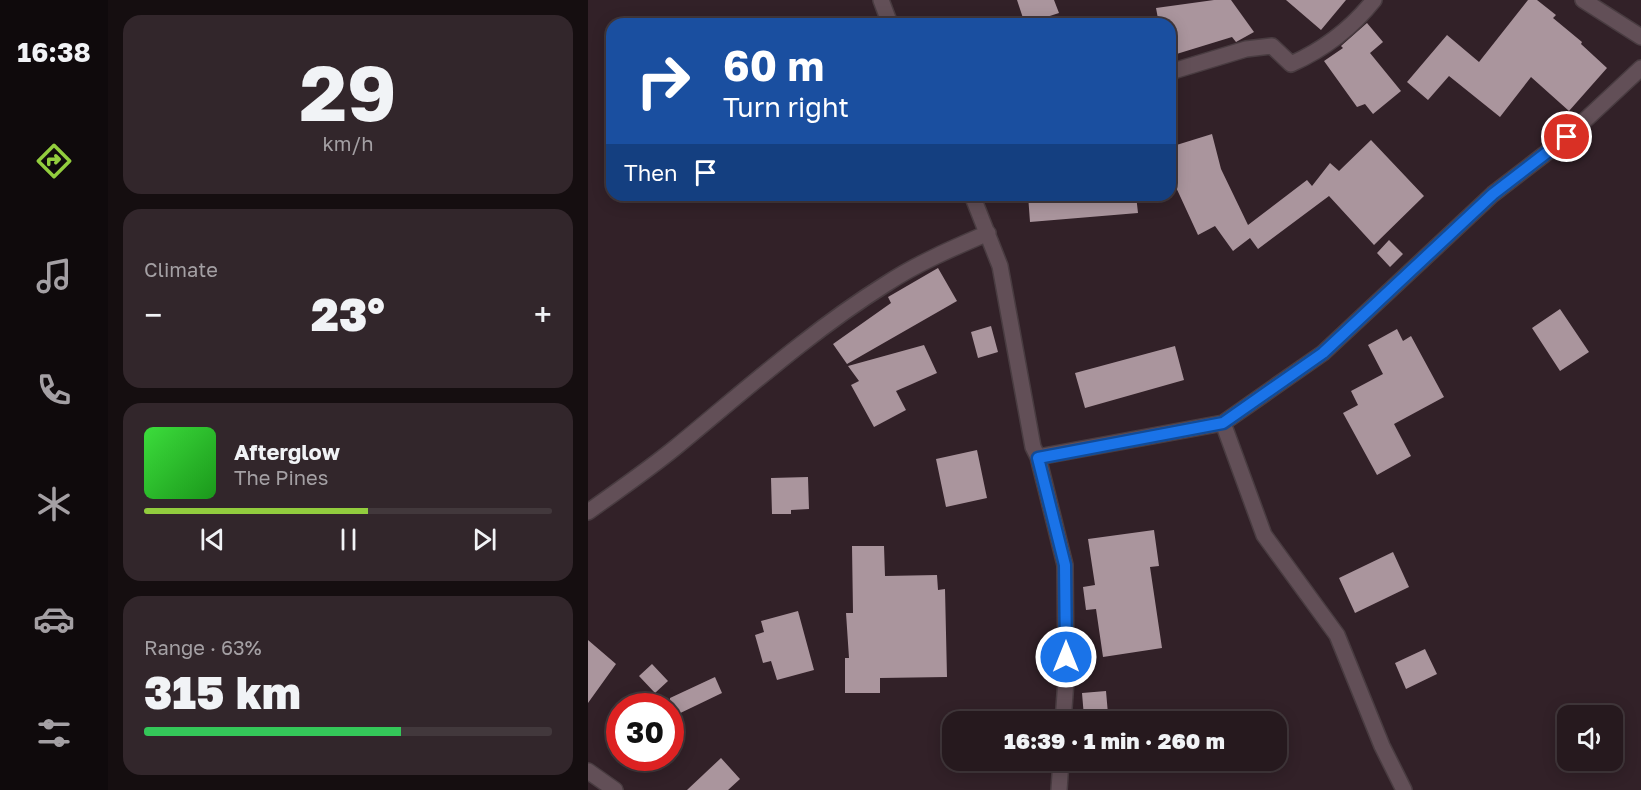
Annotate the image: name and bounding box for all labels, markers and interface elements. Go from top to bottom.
text: 16:38 [17,36,91,68]
text: 60 m [723,40,824,90]
icon: right [624,42,702,120]
text: 29 [299,45,397,138]
text: Turn right [723,91,849,123]
pin [1541,111,1592,162]
icon: arrive [1550,120,1583,153]
text: km/h [323,131,373,155]
icon: directions [33,140,75,182]
icon: arrive [689,156,722,189]
text: Then [624,159,677,186]
icon: music [33,255,75,297]
text: Climate [144,257,218,281]
text: 23° [311,287,385,341]
text: − [144,295,162,334]
text: + [534,295,552,334]
icon: phone [33,369,75,411]
text: Afterglow [234,438,340,465]
text: The Pines [234,465,328,489]
icon: climate [33,483,75,525]
icon: previous [196,523,229,556]
icon: pause [332,523,365,556]
icon: next [468,523,501,556]
icon: car [33,598,75,640]
position arrow [1034,625,1098,689]
text: Range · 63% [144,635,262,659]
text: 315 km [144,665,301,719]
speed limit sign: 30 [606,693,684,771]
map controls [1557,705,1623,771]
button: sound [1557,705,1623,771]
icon: filters [33,712,75,754]
text: 16:39 · 1 min · 260 m [1004,727,1225,754]

